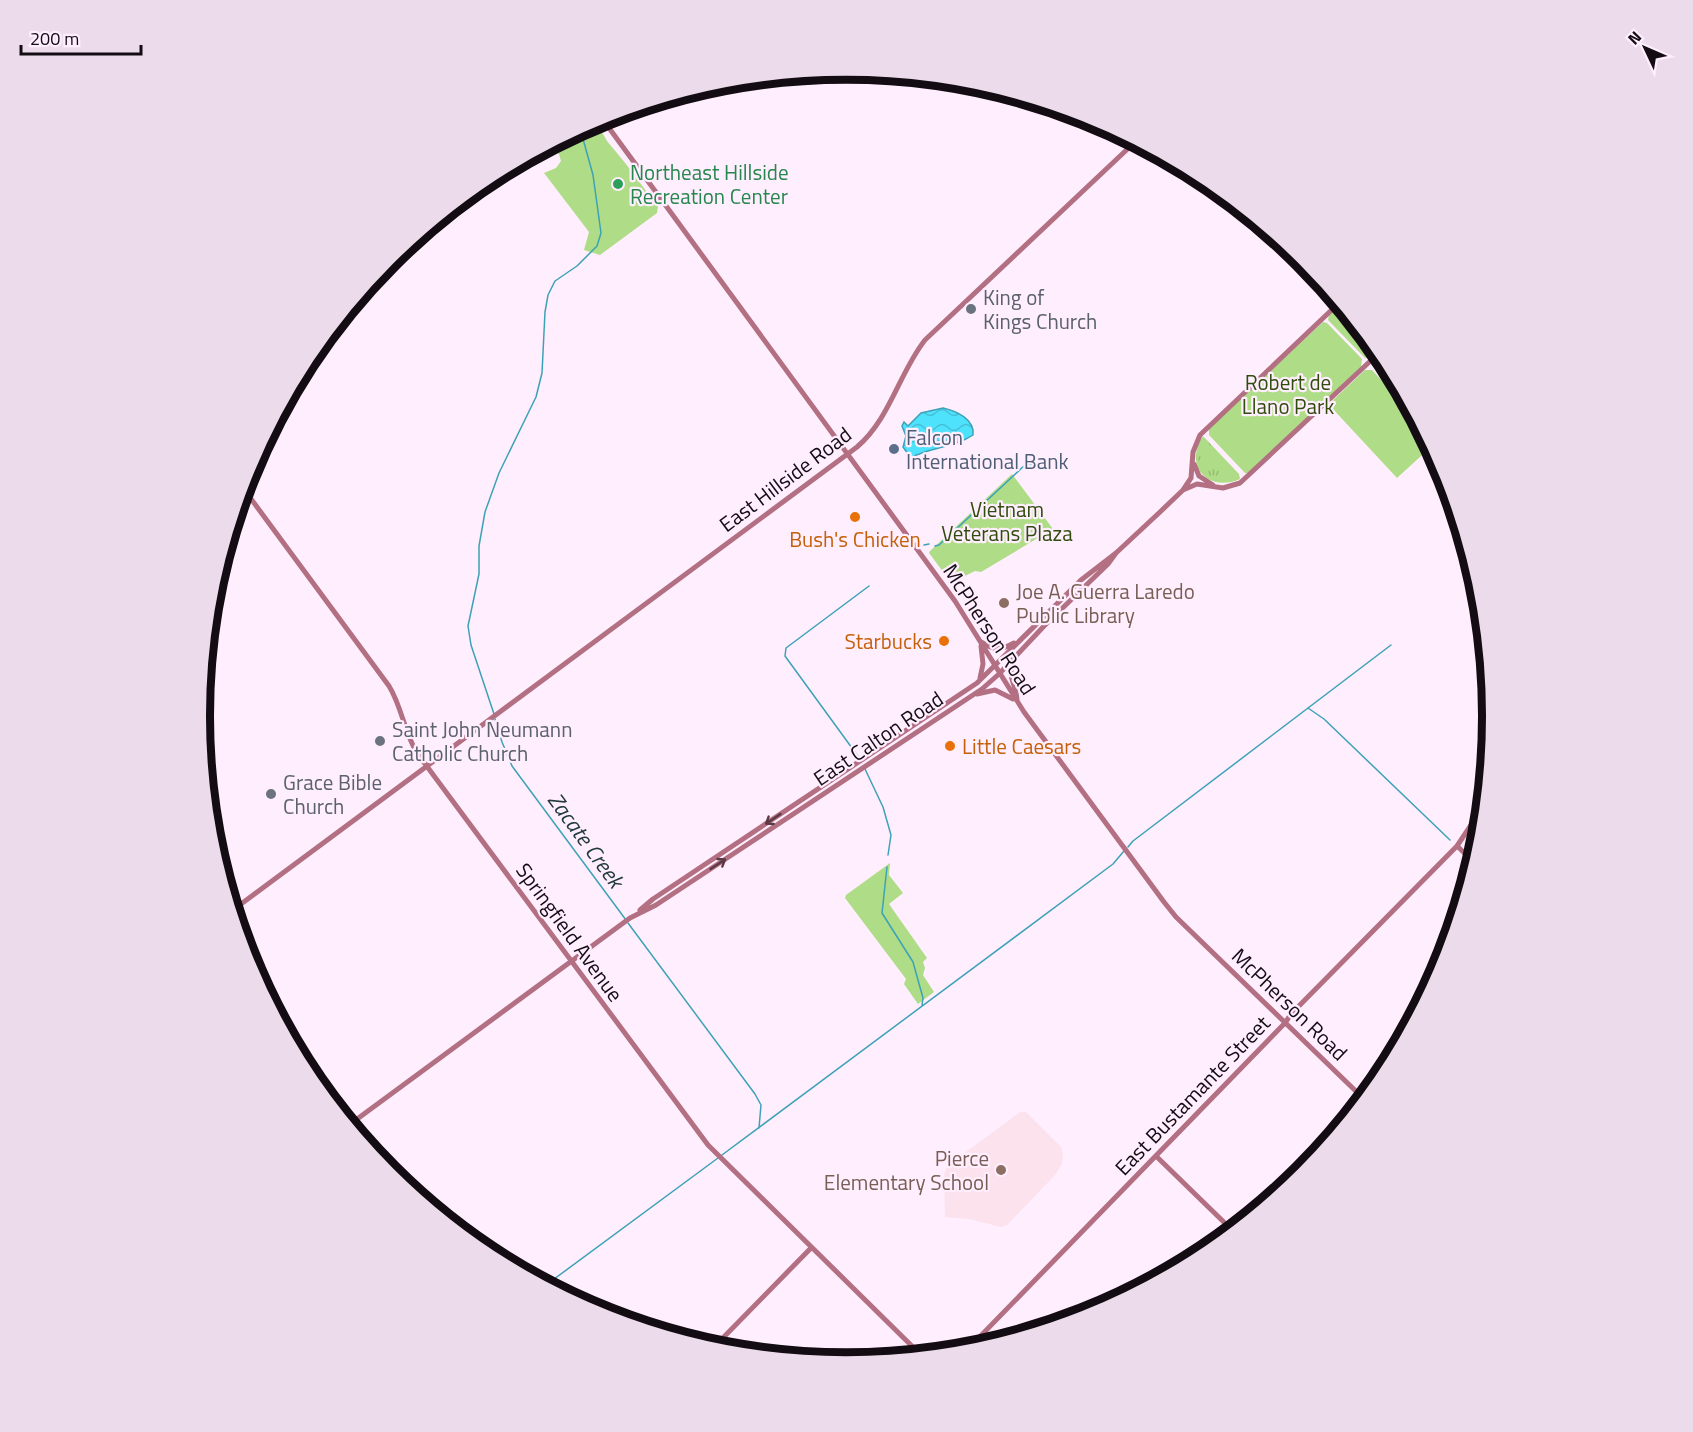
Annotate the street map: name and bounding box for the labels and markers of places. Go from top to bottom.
place label: Northeast Hillside Recreation Center [630,156,789,212]
marker: Northeast Hillside Recreation Center [611,177,625,191]
place label: King of Kings Church [983,281,1097,337]
marker: King of Kings Church [964,302,978,316]
place label: Falcon International Bank [906,421,1069,477]
marker: Falcon International Bank [887,442,901,456]
marker: Bush's Chicken [848,510,862,524]
place label: Bush's Chicken [789,523,921,555]
place label: Joe A. Guerra Laredo Public Library [1016,575,1195,631]
marker: Joe A. Guerra Laredo Public Library [997,596,1011,610]
place label: Starbucks [844,625,932,657]
marker: Starbucks [937,634,951,648]
place label: Saint John Neumann Catholic Church [392,713,572,769]
place label: Little Caesars [962,730,1081,762]
marker: Saint John Neumann Catholic Church [373,734,387,748]
marker: Little Caesars [943,739,957,753]
place label: Grace Bible Church [283,766,382,822]
marker: Grace Bible Church [264,787,278,801]
place label: Pierce Elementary School [824,1142,989,1198]
marker: Pierce Elementary School [994,1163,1008,1177]

